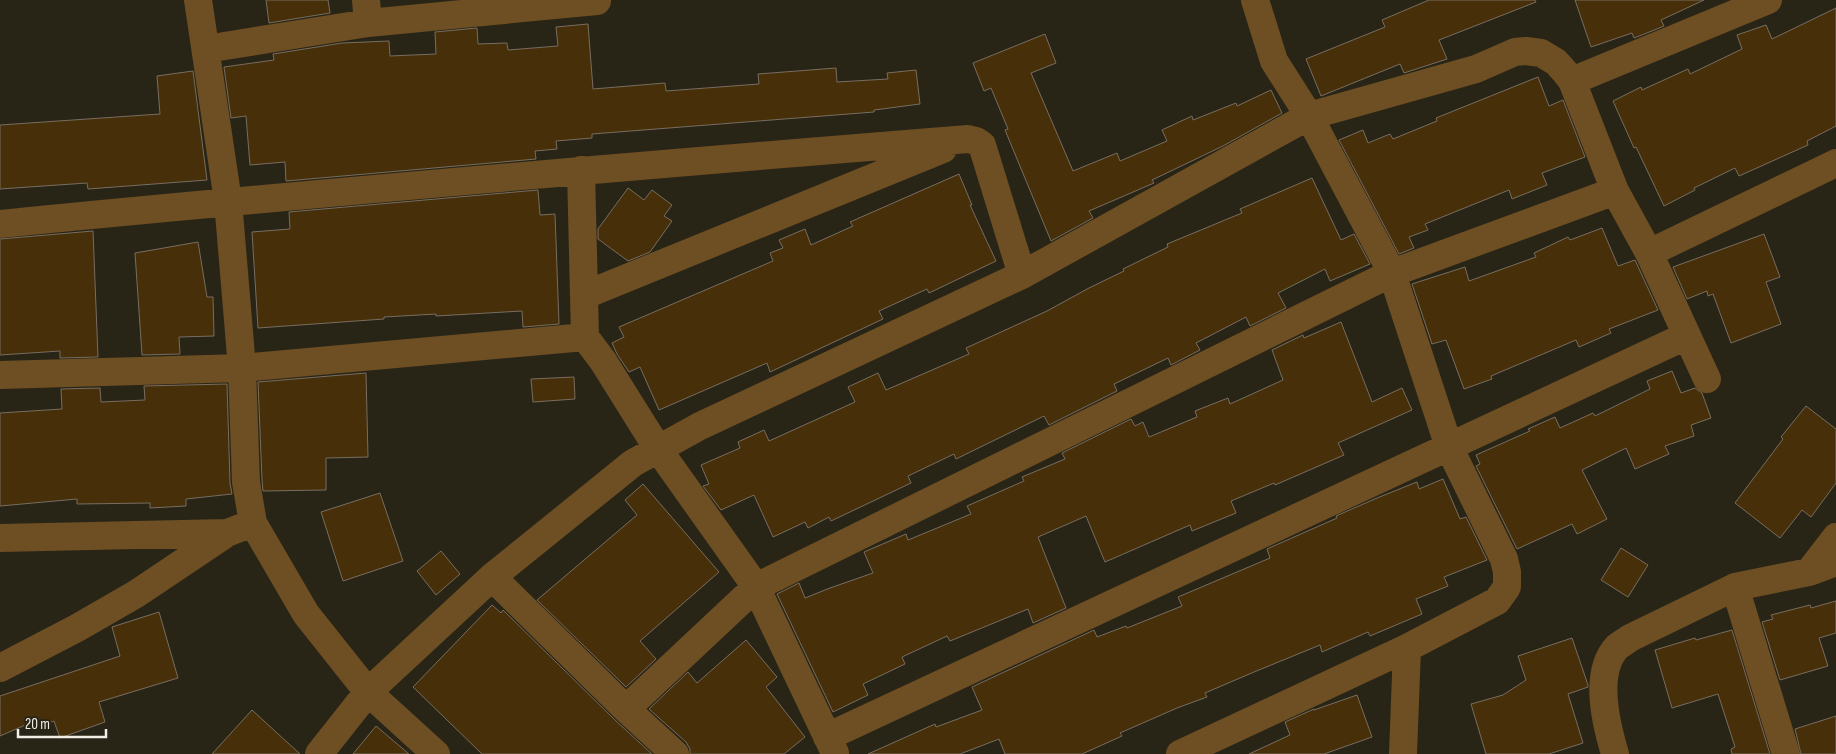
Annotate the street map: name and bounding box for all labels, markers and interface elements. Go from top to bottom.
scale bar [18,706,105,738]
text: 20 m [25,715,50,734]

